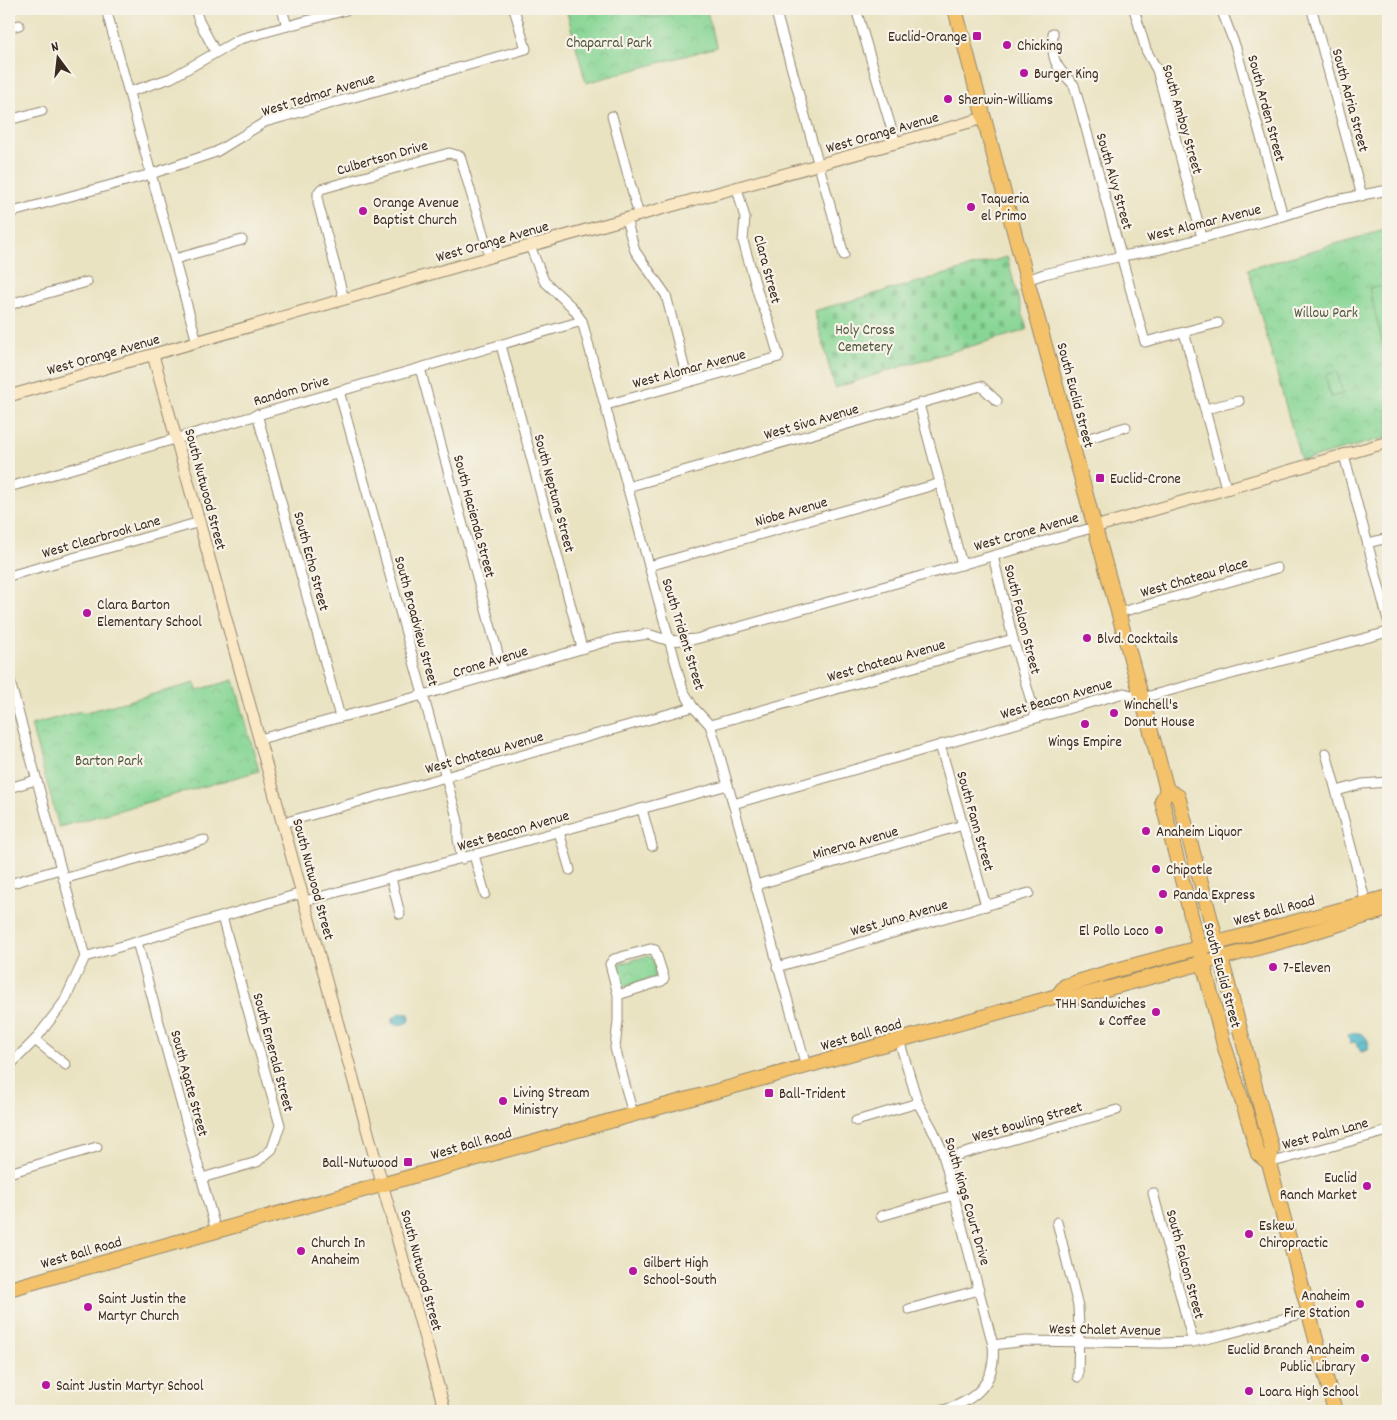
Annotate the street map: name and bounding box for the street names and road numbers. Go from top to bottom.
street label: South Adria Street [1325,46,1374,155]
street label: South Arden Street [1240,53,1290,165]
street label: South Amboy Street [1155,62,1207,177]
street label: West Tedmar Avenue [259,68,378,124]
street label: West Orange Avenue [824,107,942,161]
street label: South Alvy Street [1089,131,1138,233]
street label: Culbertson Drive [334,135,431,182]
street label: West Alomar Avenue [1145,199,1264,249]
street label: West Orange Avenue [434,216,552,270]
street label: Clara Street [746,233,786,307]
street label: West Orange Avenue [45,329,163,383]
street label: South Euclid Street [1049,340,1099,451]
street label: West Alomar Avenue [630,344,749,396]
street label: Random Drive [251,371,332,413]
street label: West Siva Avenue [762,399,862,447]
street label: South Nutwood Street [177,426,231,553]
street label: South Neptune Street [527,432,580,556]
street label: South Hacienda Street [446,453,500,581]
street label: Niobe Avenue [753,492,831,534]
street label: West Crone Avenue [972,507,1082,558]
street label: South Echo Street [286,509,334,614]
street label: West Clearbrook Lane [40,510,164,565]
street label: West Chateau Place [1138,553,1251,605]
street label: South Broadview Street [387,554,443,690]
street label: South Falcon Street [997,562,1045,677]
street label: South Trident Street [655,576,710,694]
street label: West Chateau Avenue [825,634,949,689]
street label: Crone Avenue [450,641,531,685]
street label: West Beacon Avenue [998,673,1115,726]
street label: West Chateau Avenue [423,726,547,781]
street label: South Fann Street [949,769,999,875]
street label: West Beacon Avenue [455,805,572,858]
street label: South Nutwood Street [285,816,339,943]
street label: Minerva Avenue [810,821,901,867]
street label: West Ball Road [1231,891,1318,933]
street label: West Juno Avenue [848,894,951,943]
street label: South Euclid Street [1196,920,1246,1031]
street label: South Emerald Street [246,991,299,1115]
street label: West Ball Road [818,1014,905,1058]
street label: South Agate Street [163,1028,213,1140]
street label: West Bowling Street [970,1097,1086,1149]
street label: West Palm Lane [1280,1113,1371,1157]
street label: West Ball Road [428,1123,515,1167]
street label: South Kings Court Drive [937,1135,995,1269]
street label: South Nutwood Street [393,1207,447,1334]
street label: South Falcon Street [1159,1207,1209,1322]
street label: West Ball Road [38,1232,125,1276]
street label: West Chalet Avenue [1049,1319,1162,1343]

